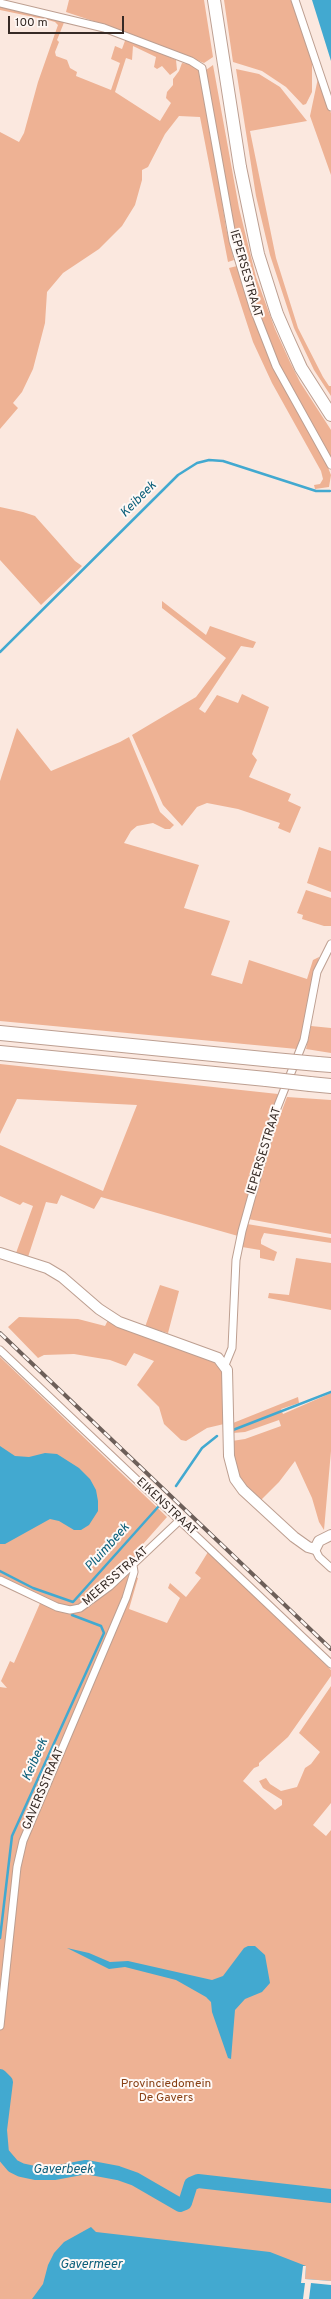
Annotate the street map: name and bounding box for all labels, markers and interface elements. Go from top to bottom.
scale bar [10,8,126,34]
text: 100 m [15,15,48,31]
street label: IEPERSESTRAAT [226,228,264,320]
water label: Keibeek [118,479,160,521]
street label: IEPERSESTRAAT [245,1106,285,1196]
street label: EIKENSTRAAT [133,1475,199,1539]
water label: Pluimbeek [82,1521,134,1575]
street label: MEERSSTRAAT [80,1545,152,1609]
water label: Keibeek [20,1736,52,1784]
street label: GAVERSSTRAAT [20,1746,68,1832]
park label: Provinciedomein De Gavers [121,2078,211,2106]
water label: Gaverbeek [33,2162,93,2178]
water label: Gavermeer [60,2257,122,2273]

